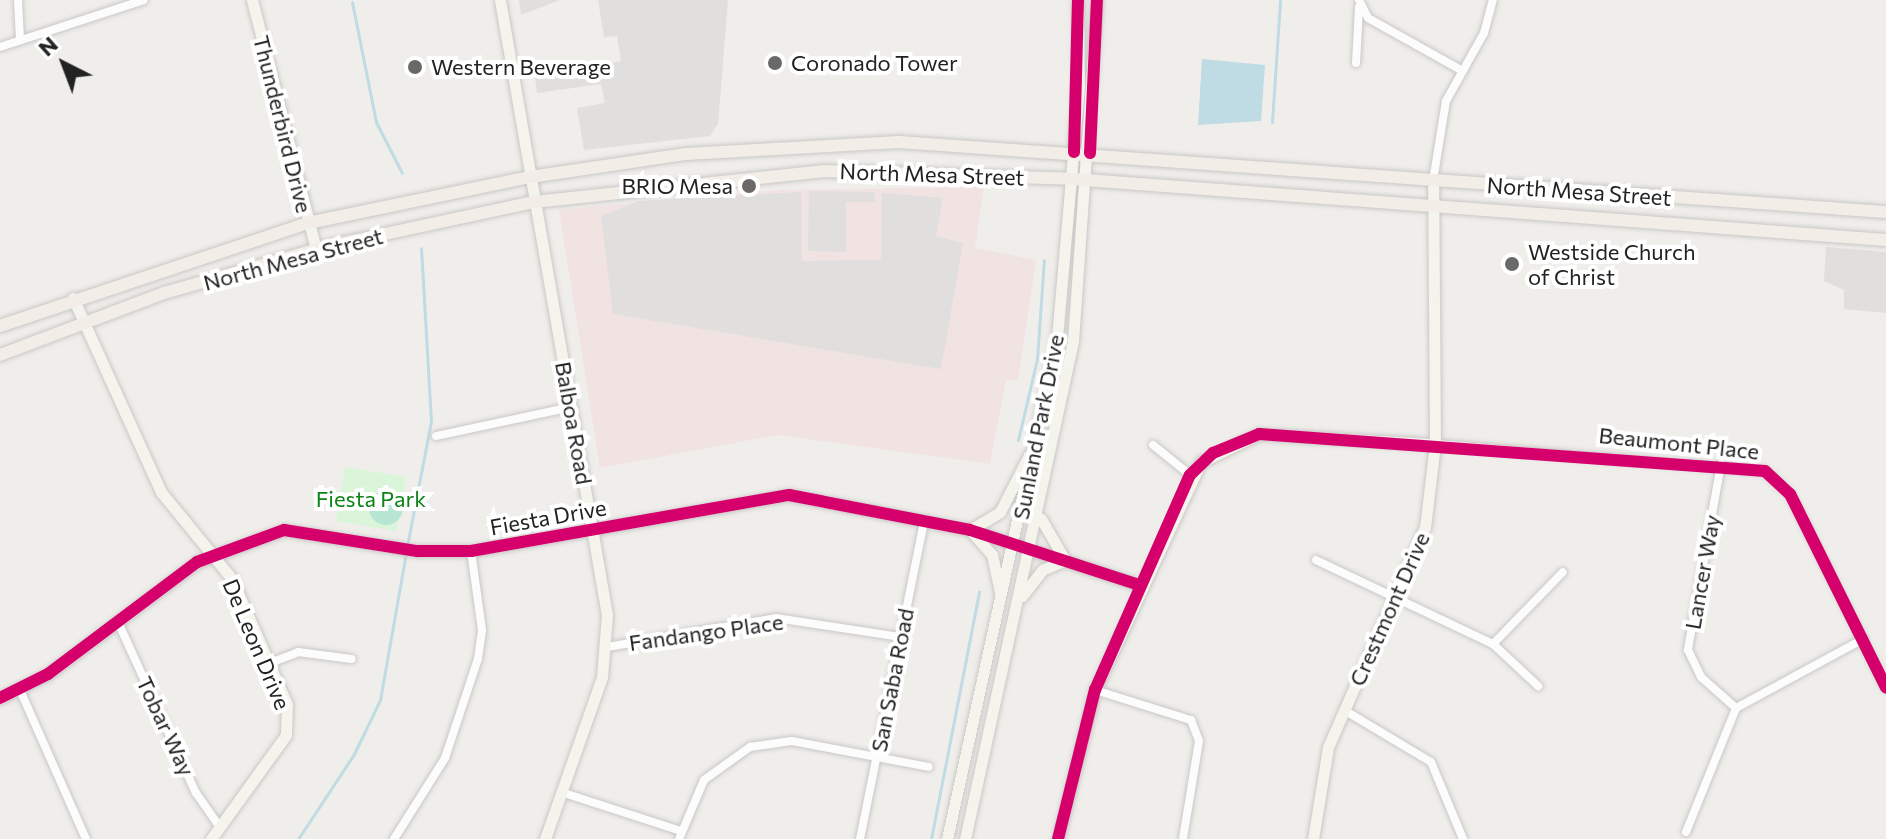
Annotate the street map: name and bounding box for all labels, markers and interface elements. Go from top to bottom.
north arrow [24,24,104,104]
text: N [32,30,63,61]
street label: Thunderbird Drive [248,33,318,215]
place label: Coronado Tower [791,50,958,76]
place label: Western Beverage [431,54,611,80]
marker: Coronado Tower [766,54,784,72]
marker: Western Beverage [406,58,424,76]
street label: North Mesa Street [839,158,1025,190]
street label: North Mesa Street [1486,171,1672,211]
place label: BRIO Mesa [622,173,733,199]
marker: BRIO Mesa [740,177,758,195]
street label: North Mesa Street [200,222,386,296]
place label: Westside Church of Christ [1528,238,1696,290]
marker: Westside Church of Christ [1503,255,1521,273]
street label: Sunland Park Drive [1007,332,1069,522]
street label: Balboa Road [550,359,598,487]
street label: Beaumont Place [1597,421,1761,465]
park label: Fiesta Park [316,486,426,512]
street label: Fiesta Drive [488,494,608,540]
street label: Lancer Way [1679,513,1725,631]
street label: Crestmont Drive [1343,528,1435,690]
street label: De Leon Drive [218,575,296,713]
street label: San Saba Road [865,606,919,754]
street label: Fandango Place [627,608,785,656]
street label: Tobar Way [131,672,201,780]

